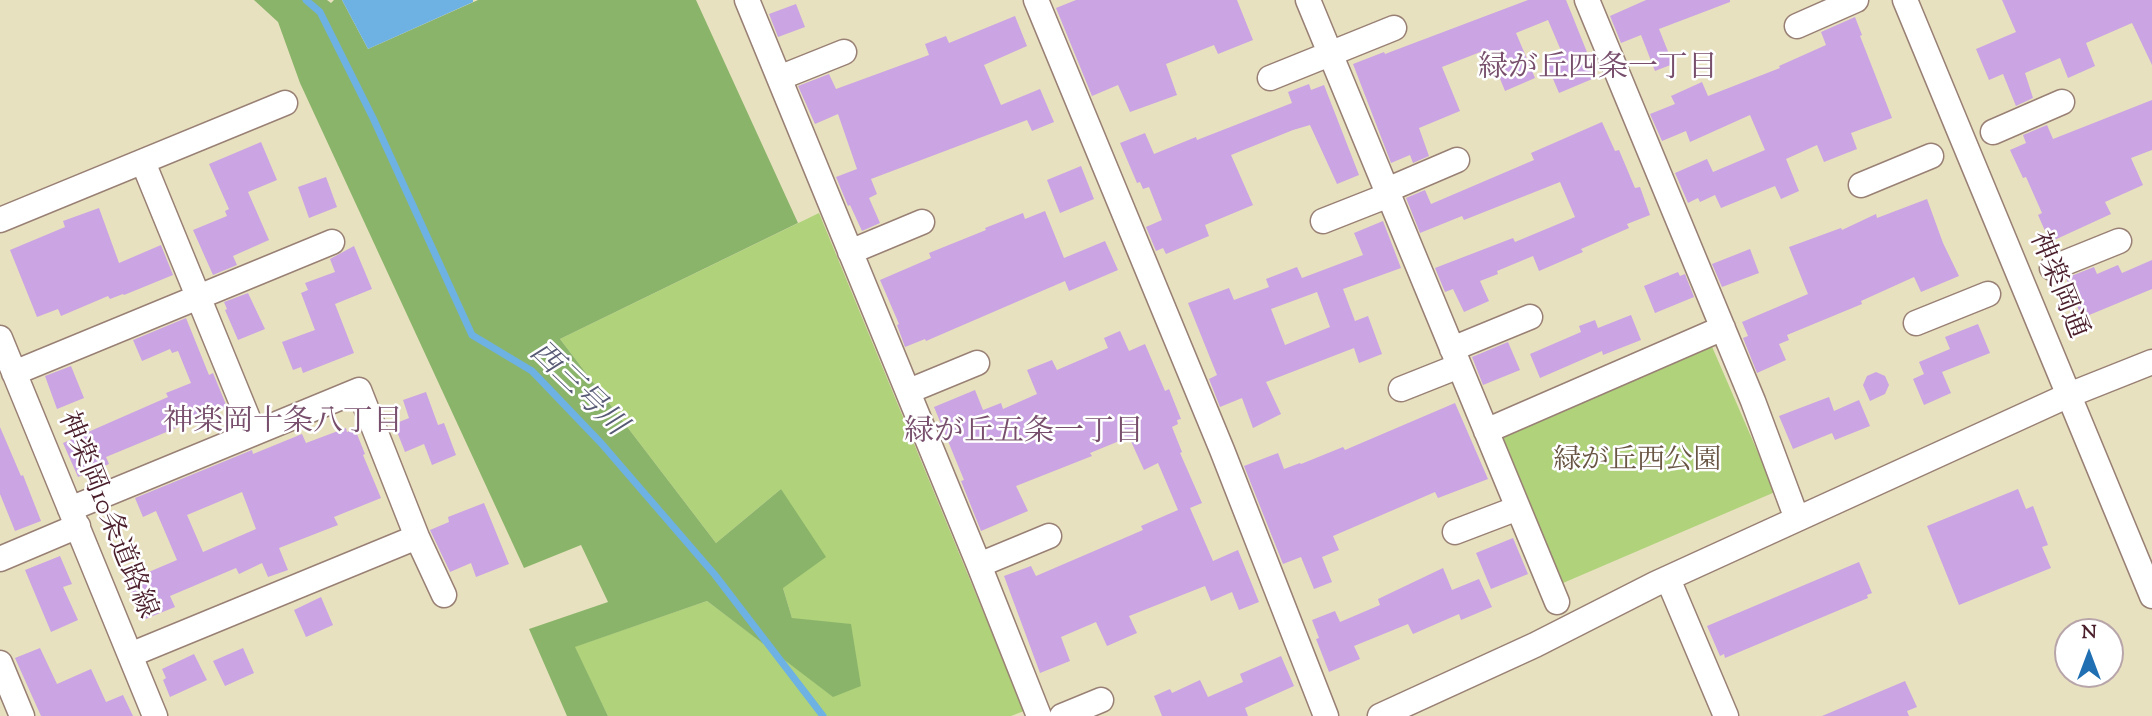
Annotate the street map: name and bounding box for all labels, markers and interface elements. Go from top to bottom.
district label: 緑が丘四条一丁目 [1478,53,1718,89]
street label: 神楽岡通 [2019,228,2093,344]
water label: 西三号川 [520,336,632,446]
district label: 神楽岡十条八丁目 [163,407,403,443]
street label: 神楽岡10条道路線 [48,408,162,624]
district label: 緑が丘五条一丁目 [904,417,1144,453]
park label: 緑が丘西公園 [1553,446,1721,480]
north arrow [2054,618,2124,688]
text: N [2081,620,2097,647]

